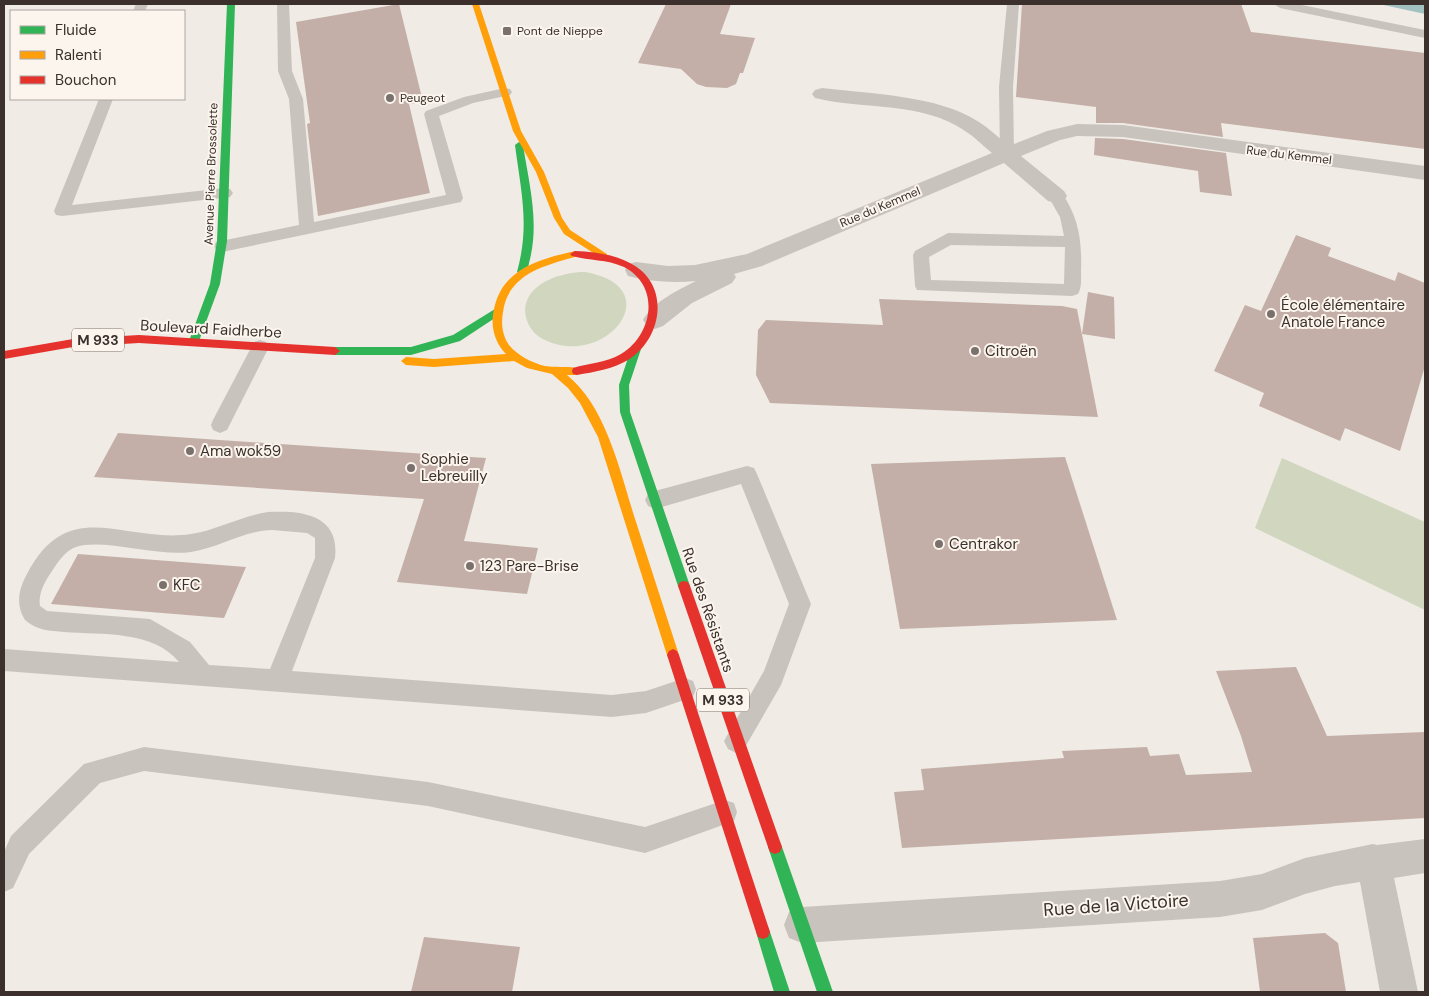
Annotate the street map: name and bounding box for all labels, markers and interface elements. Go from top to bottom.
legend [10,10,185,100]
text: Fluide [55,20,97,40]
place label: Pont de Nieppe [517,23,603,39]
marker: Pont de Nieppe [501,25,513,37]
text: Ralenti [55,45,102,65]
text: Bouchon [55,70,116,90]
place label: Peugeot [400,90,445,106]
marker: Peugeot [384,92,396,104]
street label: Avenue Pierre Brossolette [201,102,221,245]
street label: Rue du Kemmel [1245,142,1333,168]
street label: Rue du Kemmel [837,183,923,231]
place label: École élémentaire Anatole France [1281,295,1405,332]
marker: École élémentaire Anatole France [1265,308,1277,320]
street label: Boulevard Faidherbe [140,315,282,343]
road number: M 933 [72,328,124,352]
place label: Citroën [985,341,1037,361]
marker: Citroën [969,345,981,357]
place label: Ama wok59 [200,441,281,461]
marker: Ama wok59 [184,445,196,457]
place label: Sophie Lebreuilly [421,449,488,486]
marker: Sophie Lebreuilly [405,462,417,474]
place label: Centrakor [949,534,1018,554]
marker: Centrakor [933,538,945,550]
street label: Rue des Résistants [677,545,739,675]
place label: 123 Pare-Brise [480,556,579,576]
marker: 123 Pare-Brise [464,560,476,572]
place label: KFC [173,575,201,595]
marker: KFC [157,579,169,591]
road number: M 933 [697,688,749,712]
street label: Rue de la Victoire [1043,888,1189,922]

